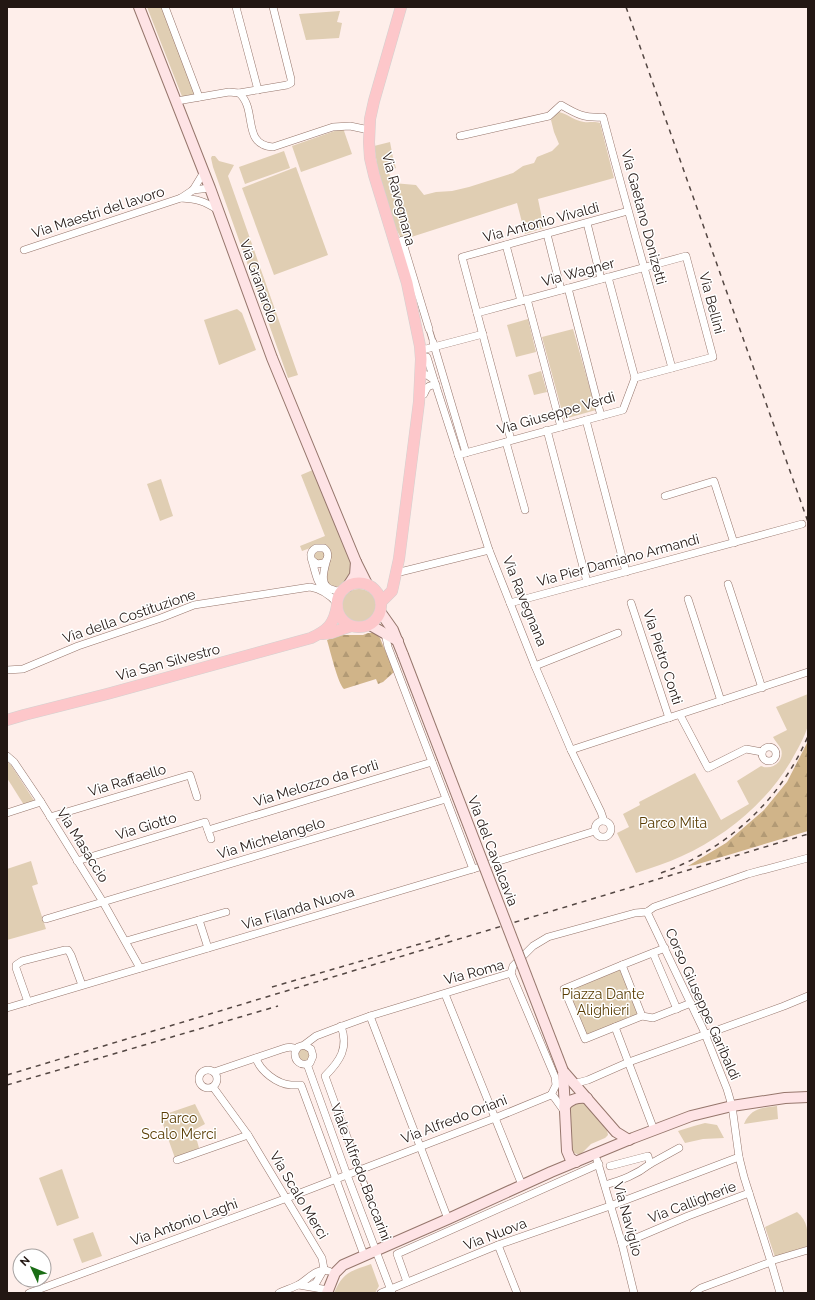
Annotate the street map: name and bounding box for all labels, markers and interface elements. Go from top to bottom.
street label: Via Gaetano Donizetti [618,148,670,286]
street label: Via Ravegnana [379,151,419,247]
street label: Via Maestri del lavoro [30,183,166,241]
street label: Via Antonio Vivaldi [481,199,601,245]
street label: Via Granarolo [237,237,281,325]
street label: Via Wagner [540,255,616,289]
street label: Via Bellini [696,270,728,336]
street label: Via Giuseppe Verdi [495,388,617,438]
street label: Via Pier Damiano Armandi [535,531,701,589]
street label: Via Ravegnana [500,554,550,648]
street label: Via della Costituzione [60,586,198,646]
street label: Via Pietro Conti [640,608,686,706]
street label: Via San Silvestro [114,640,222,684]
street label: Via Melozzo da Forlì [252,756,380,810]
street label: Via Raffaello [86,761,168,799]
street label: Via del Cavalcavia [465,794,521,908]
street label: Via Masaccio [54,805,112,885]
street label: Via Giotto [114,809,178,843]
street label: Via Michelangelo [215,814,327,862]
park label: Parco Mita [639,815,707,831]
street label: Via Filanda Nuova [240,883,356,933]
street label: Corso Giuseppe Garibaldi [662,926,744,1082]
street label: Via Roma [442,956,506,988]
park label: Piazza Dante Alighieri [562,986,644,1018]
street label: Via Alfredo Oriani [399,1091,509,1147]
street label: Viale Alfredo Baccarini [327,1101,395,1243]
park label: Parco Scalo Merci [141,1110,217,1142]
street label: Via Scalo Merci [267,1148,331,1242]
street label: Via Calligherie [646,1178,738,1226]
street label: Via Naviglio [610,1180,646,1258]
street label: Via Antonio Laghi [128,1195,240,1249]
street label: Via Nuova [461,1215,529,1253]
north arrow [12,1248,52,1288]
text: N [18,1254,33,1269]

